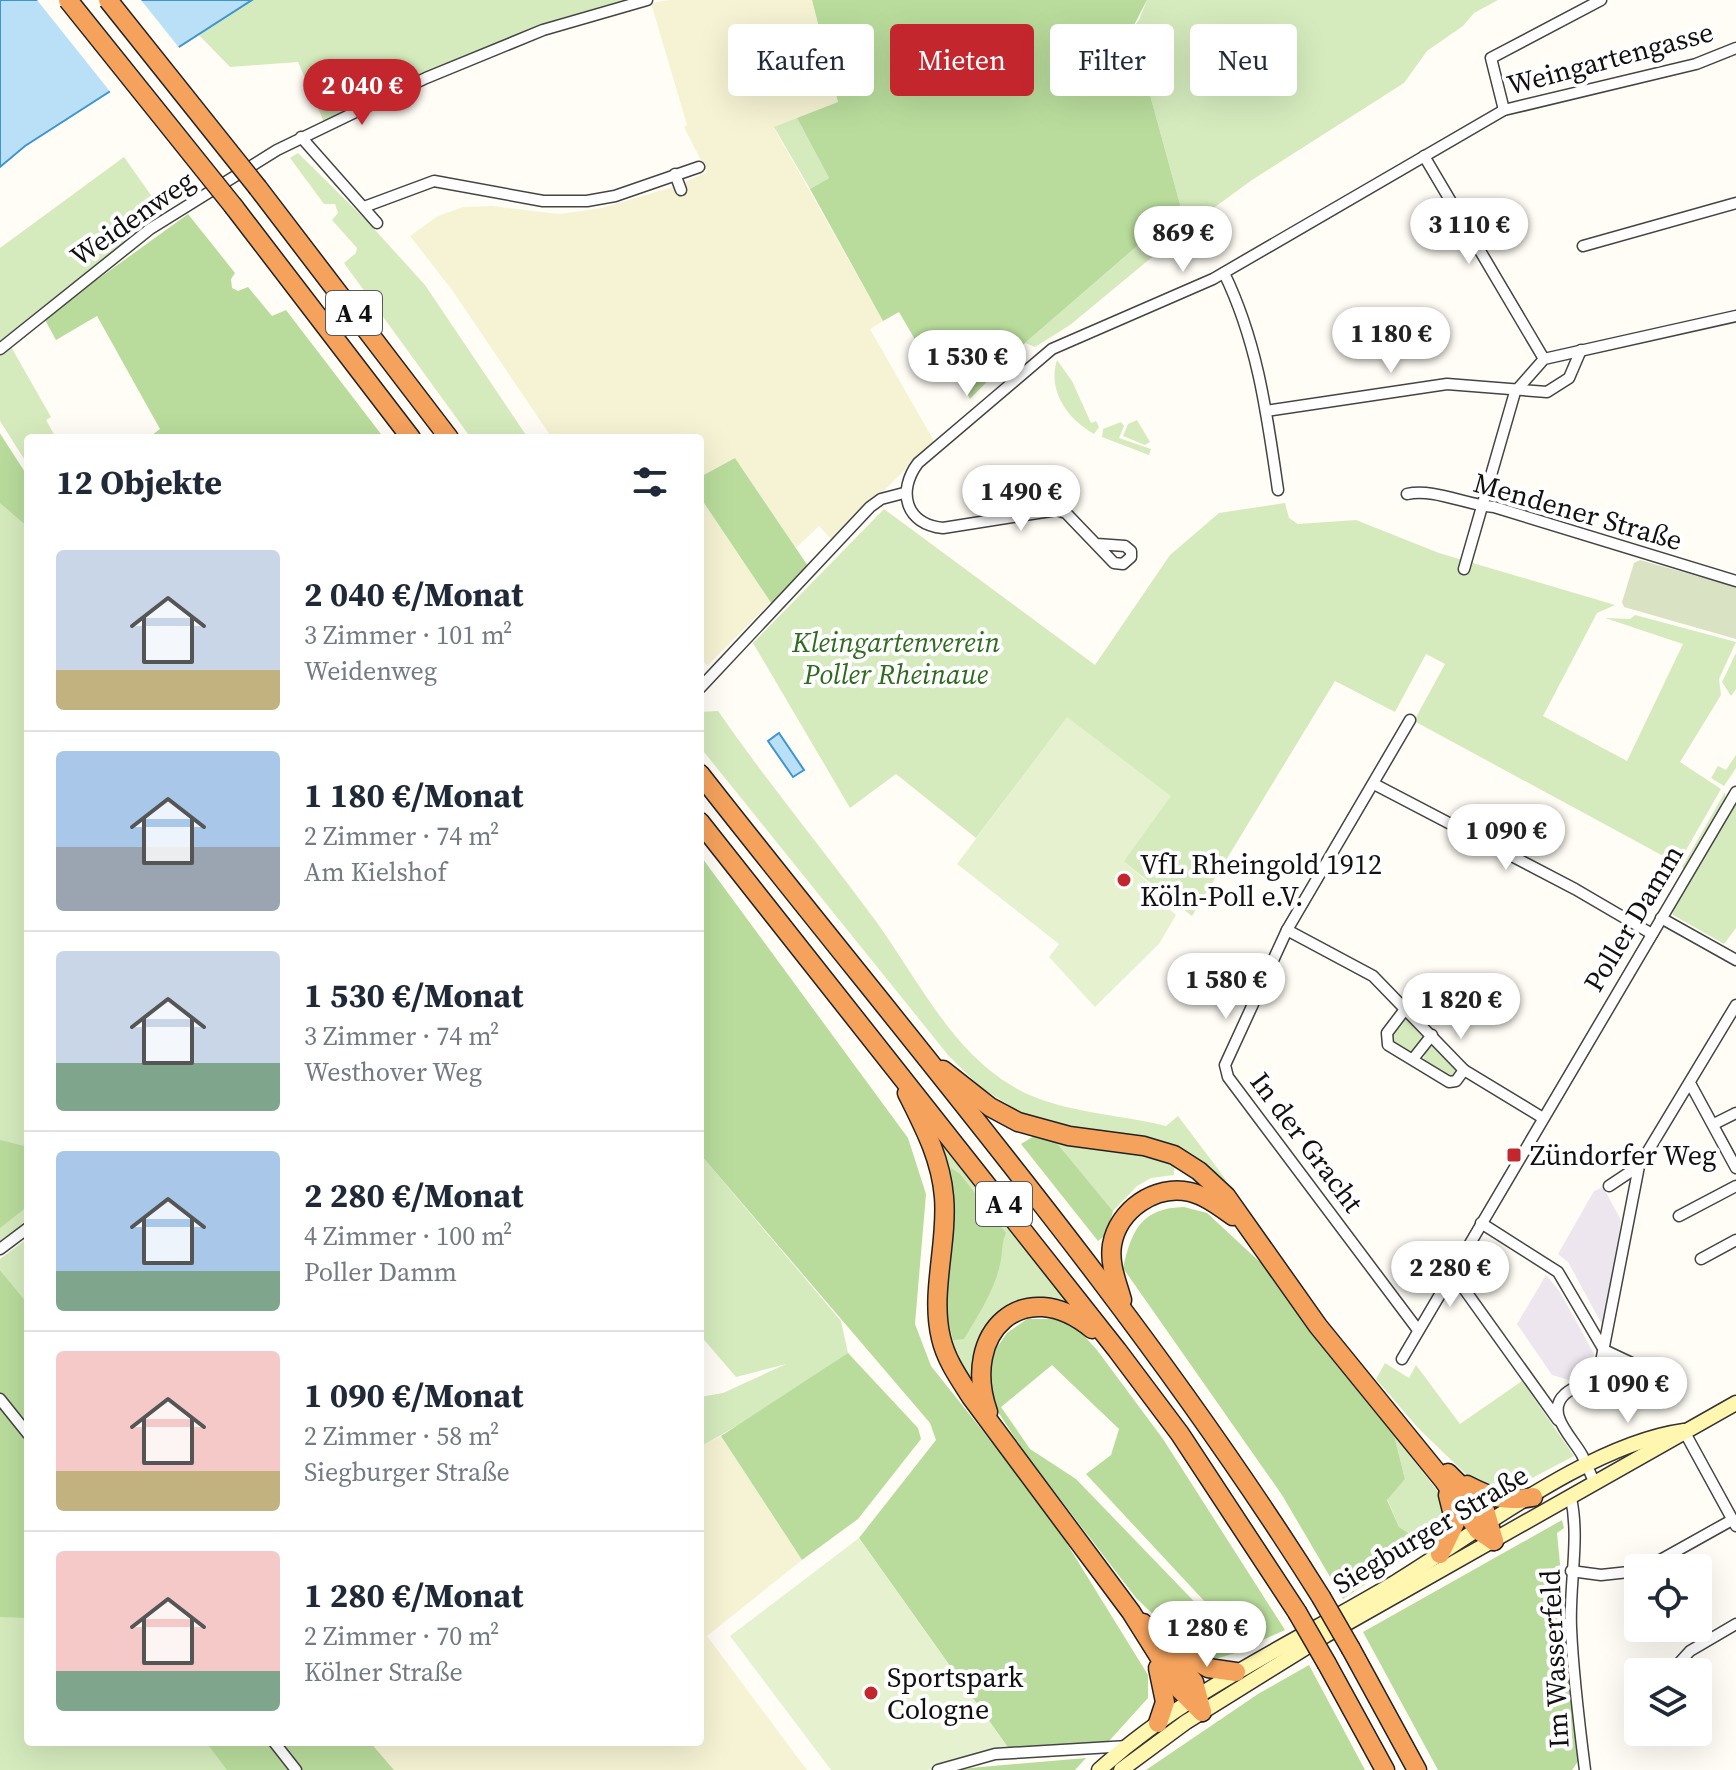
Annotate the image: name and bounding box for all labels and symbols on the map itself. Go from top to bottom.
street label: Weingartengasse [1503,12,1717,104]
pin: 2 040 € [288,59,436,127]
street label: Weidenweg [62,161,202,275]
pin: 3 110 € [1395,198,1543,266]
pin: 869 € [1127,206,1239,274]
road number: A 4 [326,291,382,335]
pin: 1 180 € [1317,307,1465,375]
pin: 1 530 € [893,330,1041,398]
street label: Mendener Straße [1469,463,1687,559]
pin: 1 490 € [947,465,1095,533]
park label: Kleingartenverein Poller Rheinaue [791,623,1000,693]
pin: 1 090 € [1432,804,1580,872]
street label: Poller Damm [1574,838,1692,998]
place label: VfL Rheingold 1912 Köln-Poll e.V. [1140,845,1382,915]
marker: VfL Rheingold 1912 Köln-Poll e.V. [1115,871,1133,889]
pin: 1 580 € [1152,953,1300,1021]
pin: 1 820 € [1387,973,1535,1041]
street label: In der Gracht [1242,1064,1373,1221]
place label: Zündorfer Weg [1530,1136,1717,1174]
marker: Zündorfer Weg [1505,1146,1523,1164]
road number: A 4 [976,1182,1032,1226]
pin: 2 280 € [1376,1241,1524,1309]
pin: 1 090 € [1554,1357,1702,1425]
street label: Siegburger Straße [1325,1456,1535,1602]
street label: Im Wasserfeld [1530,1569,1578,1749]
pin: 1 280 € [1133,1601,1281,1669]
place label: Sportspark Cologne [887,1658,1024,1728]
marker: Sportspark Cologne [862,1684,880,1702]

